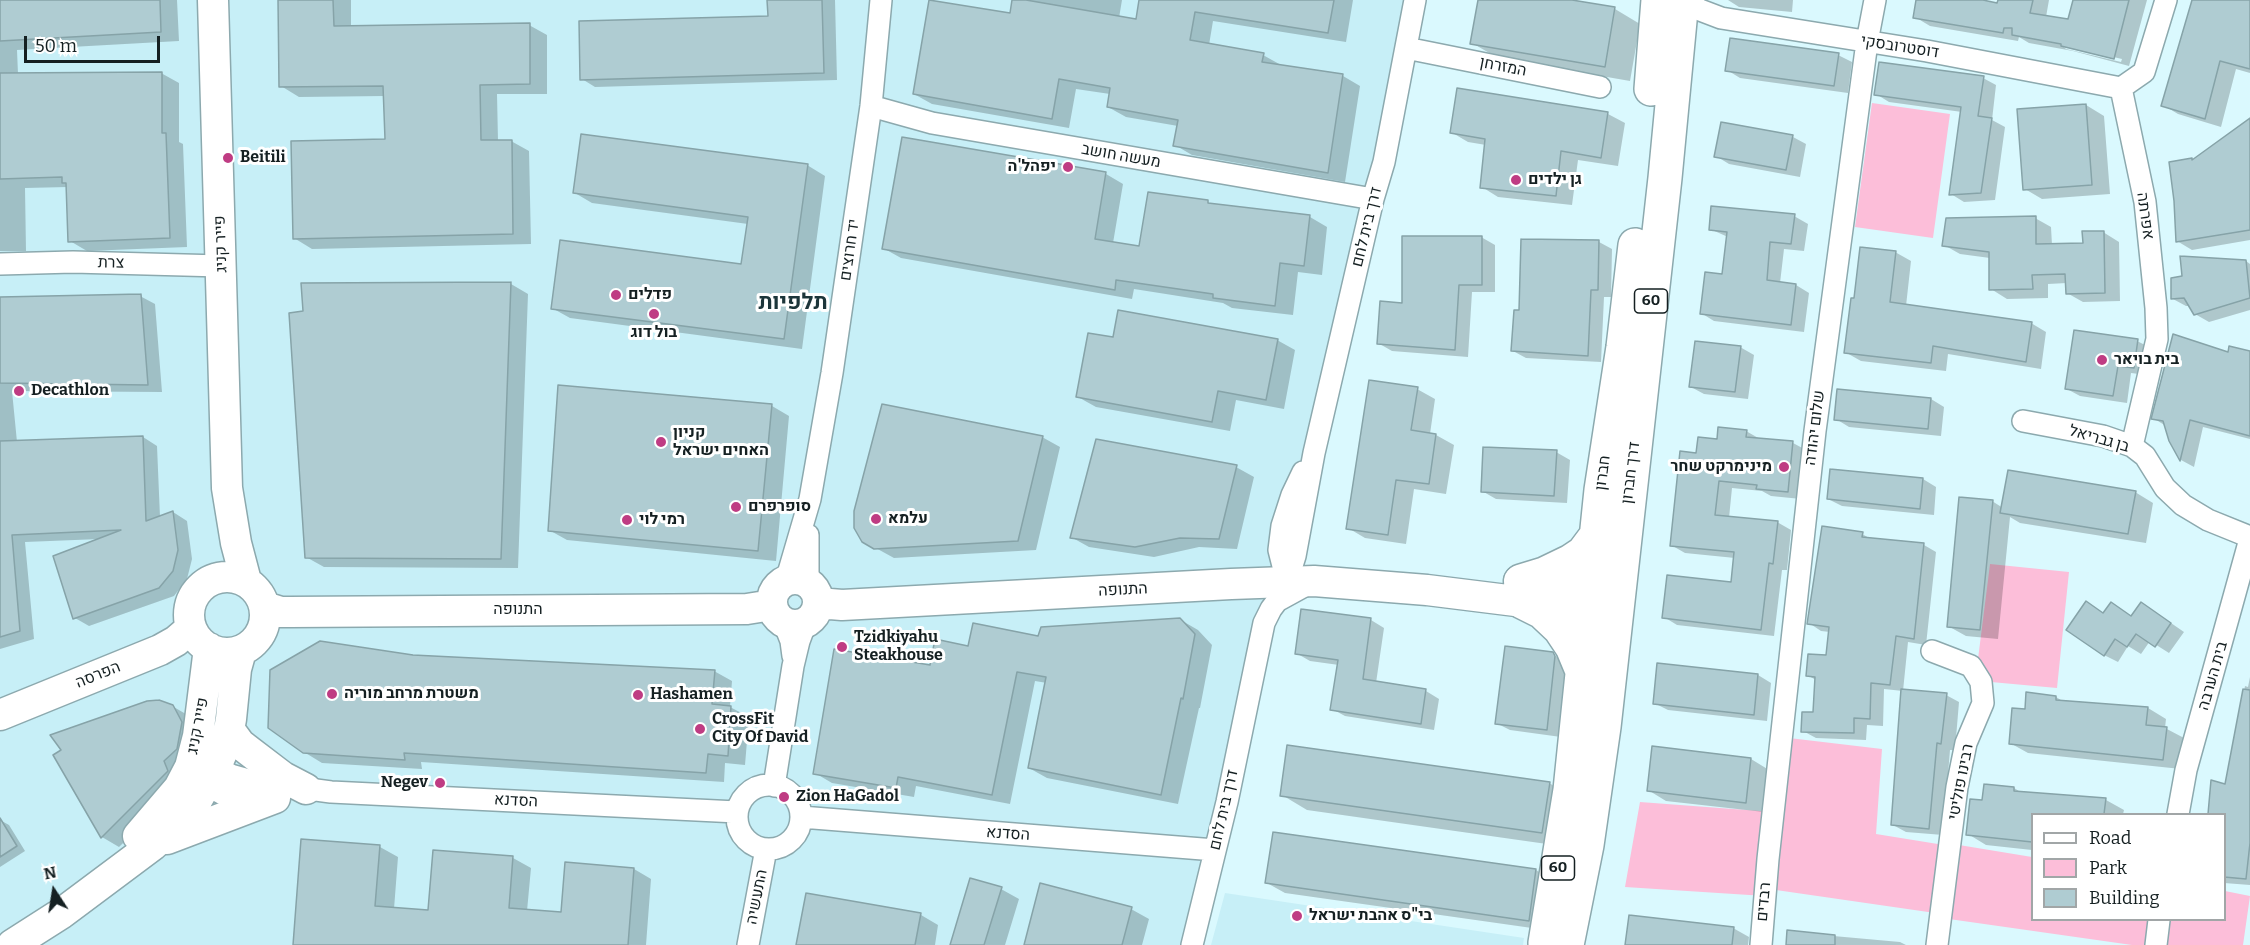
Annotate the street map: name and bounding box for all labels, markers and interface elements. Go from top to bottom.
scale bar [27,24,164,62]
street label: דוסטרובסקי [1859,31,1941,63]
text: 50 m [35,35,77,57]
street label: המזרחן [1478,53,1528,81]
street label: מעשה חושב [1080,140,1162,172]
place label: Beitili [240,148,286,168]
marker: Beitili [221,151,235,165]
place label: יפהל'ה [1007,157,1056,177]
marker: יפהל'ה [1061,160,1075,174]
place label: גן ילדים [1528,170,1582,190]
marker: גן ילדים [1509,173,1523,187]
street label: דרך בית לחם [1348,185,1386,269]
street label: אפרתה [2132,191,2158,241]
street label: פייר קניג [210,215,232,273]
street label: יד חרוצים [836,218,864,282]
street label: צרת [98,253,124,273]
place label: פדלים [628,285,672,305]
marker: פדלים [609,288,623,302]
road number: 60 [1634,289,1668,313]
district label: תלפיות [758,290,828,316]
marker: בול דוג [647,307,661,321]
place label: בול דוג [631,323,677,343]
place label: בית בויאר [2114,350,2179,370]
marker: בית בויאר [2095,353,2109,367]
place label: Decathlon [31,381,109,401]
marker: Decathlon [12,384,26,398]
street label: שלום יהודה [1801,389,1829,467]
street label: בן גבריאל [2067,421,2131,457]
place label: קניון האחים ישראל [673,423,769,461]
marker: קניון האחים ישראל [654,435,668,449]
street label: דרך חברון [1618,441,1644,505]
street label: חברון [1591,454,1615,492]
place label: מינימרקט שחר [1670,457,1772,477]
marker: מינימרקט שחר [1777,460,1791,474]
place label: סופרפרם [748,497,811,517]
marker: סופרפרם [729,500,743,514]
place label: עלמא [888,509,928,529]
place label: רמי לוי [639,510,685,530]
marker: עלמא [869,512,883,526]
marker: רמי לוי [620,513,634,527]
street label: התנופה [1098,579,1148,601]
street label: התנופה [493,600,543,620]
place label: Tzidkiyahu Steakhouse [854,628,943,666]
street label: בית הערבה [2194,639,2232,713]
marker: Tzidkiyahu Steakhouse [835,640,849,654]
street label: הפרסה [73,657,123,693]
place label: משטרת מרחב מוריה [344,684,479,704]
place label: Hashamen [650,685,733,705]
marker: משטרת מרחב מוריה [325,687,339,701]
marker: Hashamen [631,688,645,702]
street label: פייר קניג [183,696,213,756]
place label: CrossFit City Of David [712,710,808,748]
marker: CrossFit City Of David [693,722,707,736]
street label: רבינו פוליטי [1944,742,1978,822]
street label: דרך בית לחם [1205,768,1243,852]
place label: Negev [381,773,428,793]
marker: Negev [433,776,447,790]
place label: Zion HaGadol [796,787,899,807]
street label: הסדנא [494,790,538,812]
marker: Zion HaGadol [777,790,791,804]
legend [2031,813,2226,921]
street label: הסדנא [985,823,1031,845]
text: Road [2089,827,2131,849]
road number: 60 [1542,856,1574,880]
text: Park [2089,857,2127,879]
north arrow [24,861,84,921]
text: N [42,862,58,883]
street label: התעשיה [742,868,772,926]
street label: רבדים [1753,881,1775,923]
text: Building [2089,887,2160,909]
place label: בי"ס אהבת ישראל [1309,906,1432,926]
marker: בי"ס אהבת ישראל [1290,909,1304,923]

